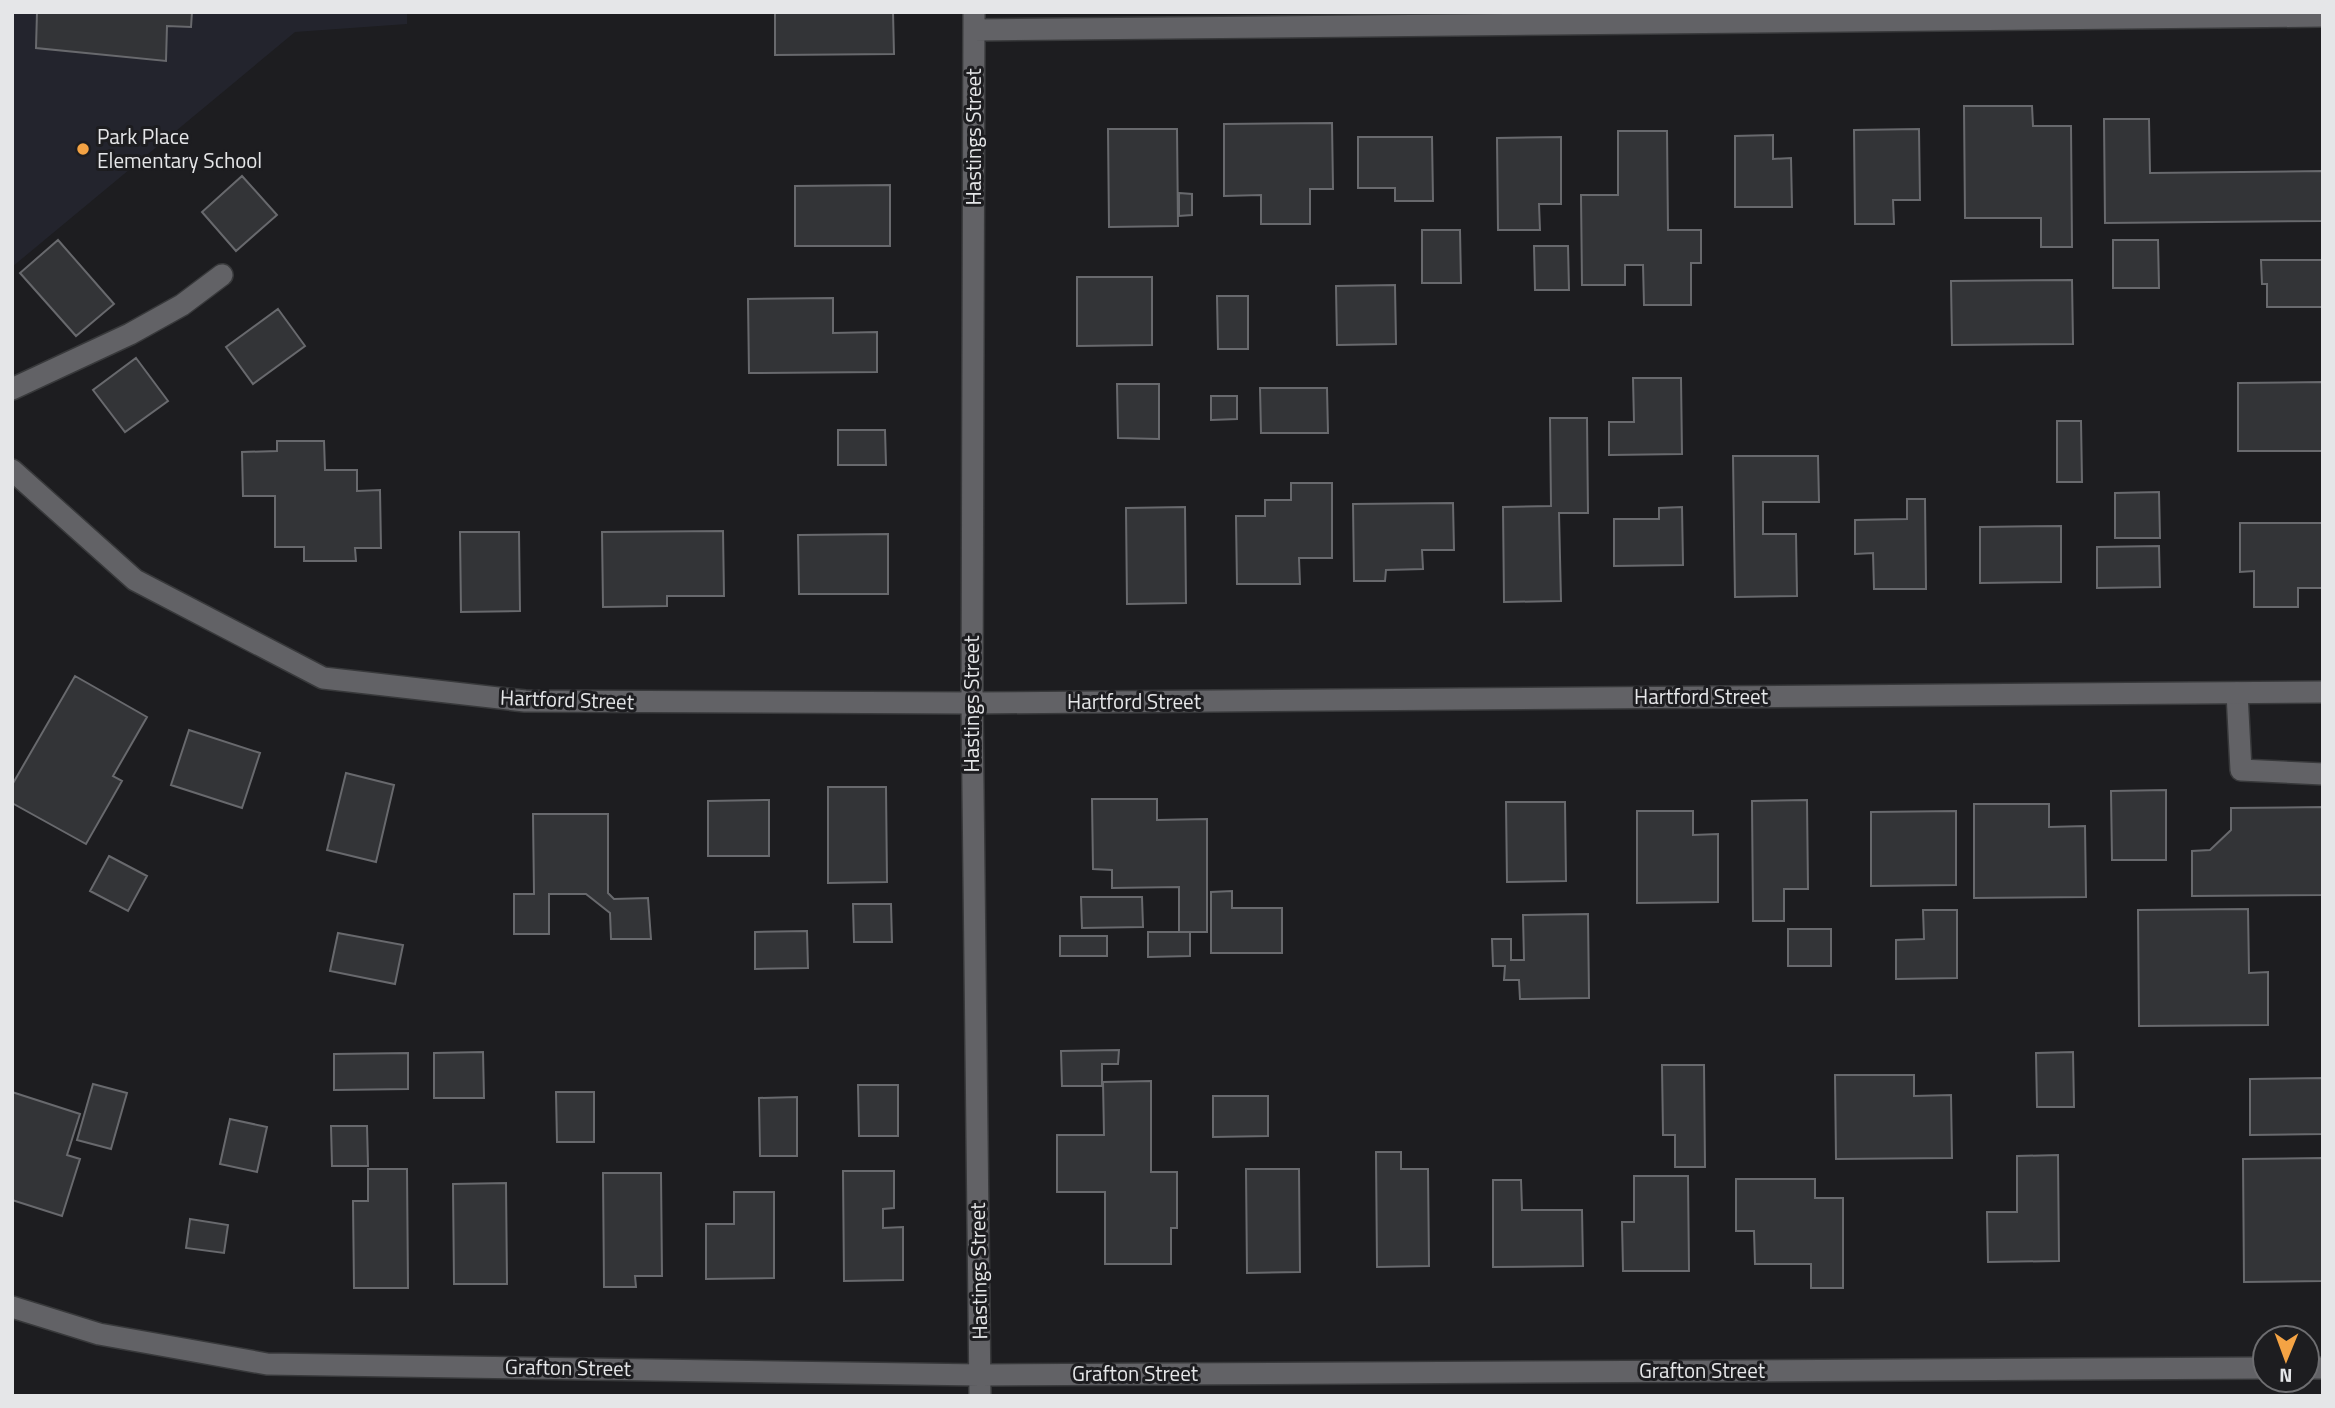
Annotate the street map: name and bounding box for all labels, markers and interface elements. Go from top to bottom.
street label: Hastings Street [957,68,989,206]
place label: Park Place Elementary School [97,120,262,176]
marker: Park Place Elementary School [75,141,91,157]
street label: Hastings Street [955,635,987,773]
street label: Hartford Street [1634,680,1769,712]
street label: Hartford Street [499,681,635,717]
street label: Hartford Street [1067,685,1202,717]
street label: Hastings Street [961,1202,995,1340]
north arrow [2251,1324,2321,1394]
street label: Grafton Street [505,1350,632,1384]
street label: Grafton Street [1639,1354,1766,1386]
street label: Grafton Street [1072,1357,1199,1389]
text: N [2279,1362,2293,1391]

